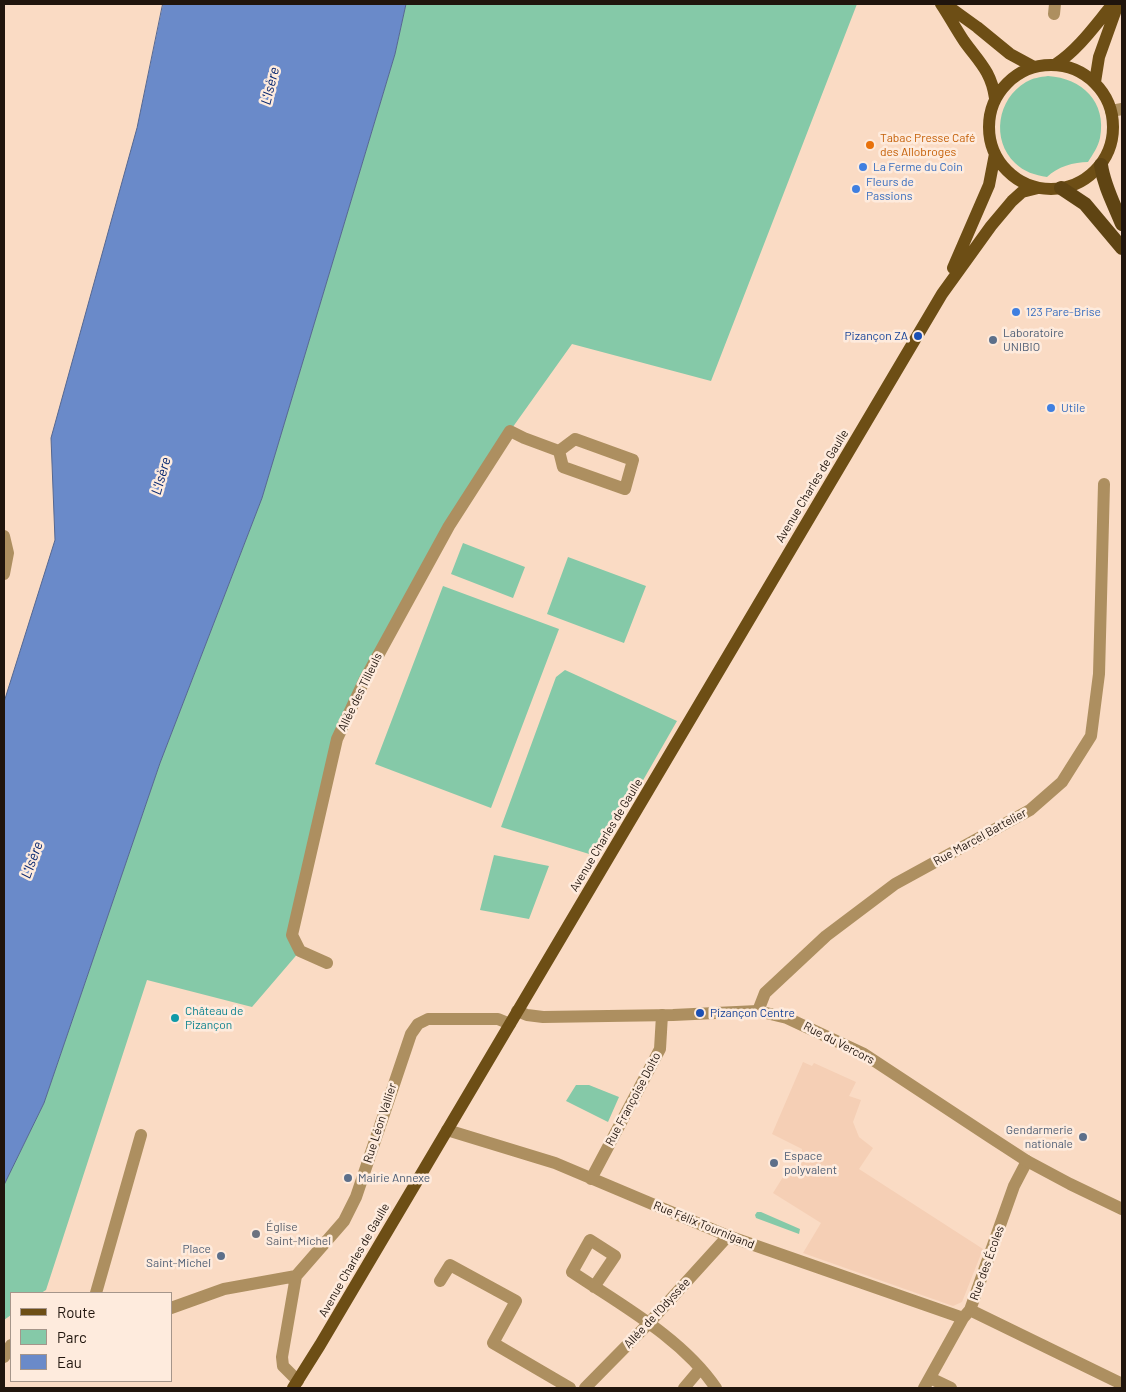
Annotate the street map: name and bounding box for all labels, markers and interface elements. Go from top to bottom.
water label: L'Isère [257,65,283,107]
place label: Tabac Presse Café des Allobroges [880,131,975,159]
marker: Tabac Presse Café des Allobroges [864,139,876,151]
place label: La Ferme du Coin [873,160,963,174]
marker: La Ferme du Coin [857,161,869,173]
place label: Fleurs de Passions [866,175,914,203]
marker: Fleurs de Passions [850,183,862,195]
place label: 123 Pare-Brise [1026,305,1101,319]
marker: 123 Pare-Brise [1010,306,1022,318]
place label: Laboratoire UNIBIO [1003,326,1064,354]
place label: Pizançon ZA [844,329,908,343]
marker: Pizançon ZA [912,330,924,342]
marker: Laboratoire UNIBIO [987,334,999,346]
place label: Utile [1061,401,1085,415]
marker: Utile [1045,402,1057,414]
street label: Avenue Charles de Gaulle [773,427,851,545]
water label: L'Isère [148,455,174,497]
street label: Allée des Tilleuls [335,650,385,734]
street label: Avenue Charles de Gaulle [567,776,645,894]
street label: Rue Marcel Battelier [931,805,1029,869]
water label: L'Isère [18,839,46,881]
place label: Château de Pizançon [185,1004,243,1032]
place label: Pizançon Centre [710,1006,795,1020]
marker: Pizançon Centre [694,1007,706,1019]
marker: Château de Pizançon [169,1012,181,1024]
street label: Rue du Vercors [801,1019,877,1067]
street label: Rue Françoise Dolto [602,1050,664,1148]
street label: Rue Léon Vallier [360,1081,400,1165]
place label: Gendarmerie nationale [1006,1123,1073,1151]
marker: Gendarmerie nationale [1077,1131,1089,1143]
place label: Espace polyvalent [784,1149,837,1177]
marker: Espace polyvalent [768,1157,780,1169]
place label: Mairie Annexe [358,1171,430,1185]
marker: Mairie Annexe [342,1172,354,1184]
street label: Rue Félix Tournigand [651,1198,757,1252]
street label: Avenue Charles de Gaulle [315,1200,393,1320]
place label: Église Saint-Michel [266,1220,331,1248]
street label: Rue des Écoles [967,1224,1007,1302]
marker: Église Saint-Michel [250,1228,262,1240]
place label: Place Saint-Michel [146,1242,211,1270]
marker: Place Saint-Michel [215,1250,227,1262]
street label: Allée de l'Odyssée [621,1275,693,1351]
legend [10,1292,172,1382]
text: Route [57,1303,96,1321]
text: Parc [57,1328,87,1346]
text: Eau [57,1353,82,1371]

